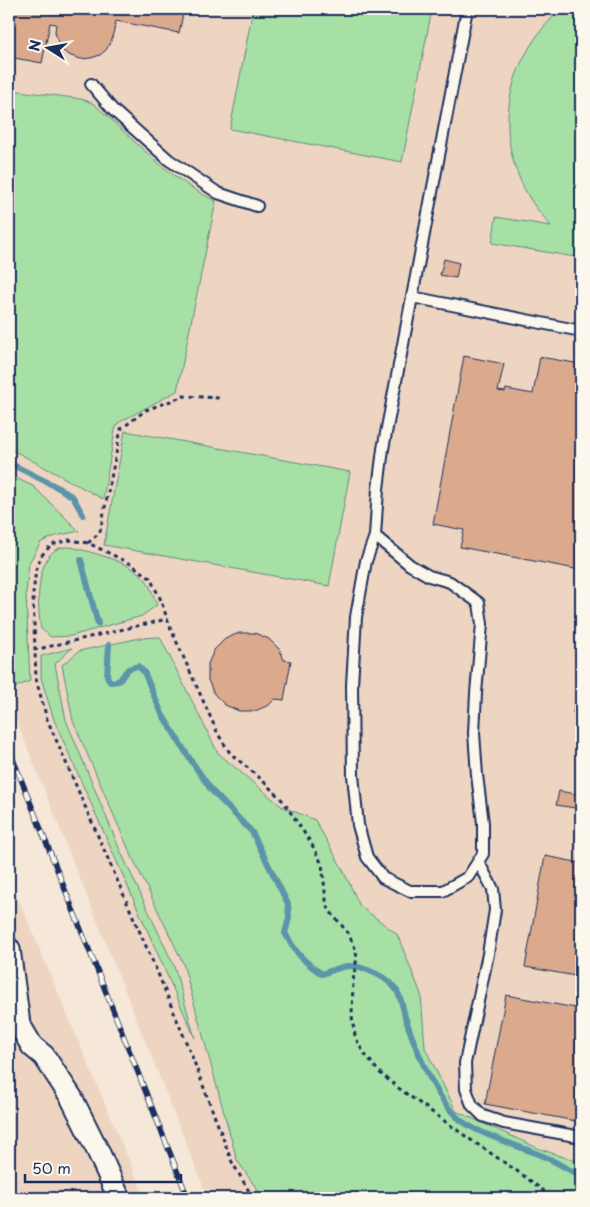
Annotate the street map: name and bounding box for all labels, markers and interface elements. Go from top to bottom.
north arrow [22,22,72,72]
text: N [23,38,46,53]
scale bar [25,1152,181,1184]
text: 50 m [32,1156,71,1179]

